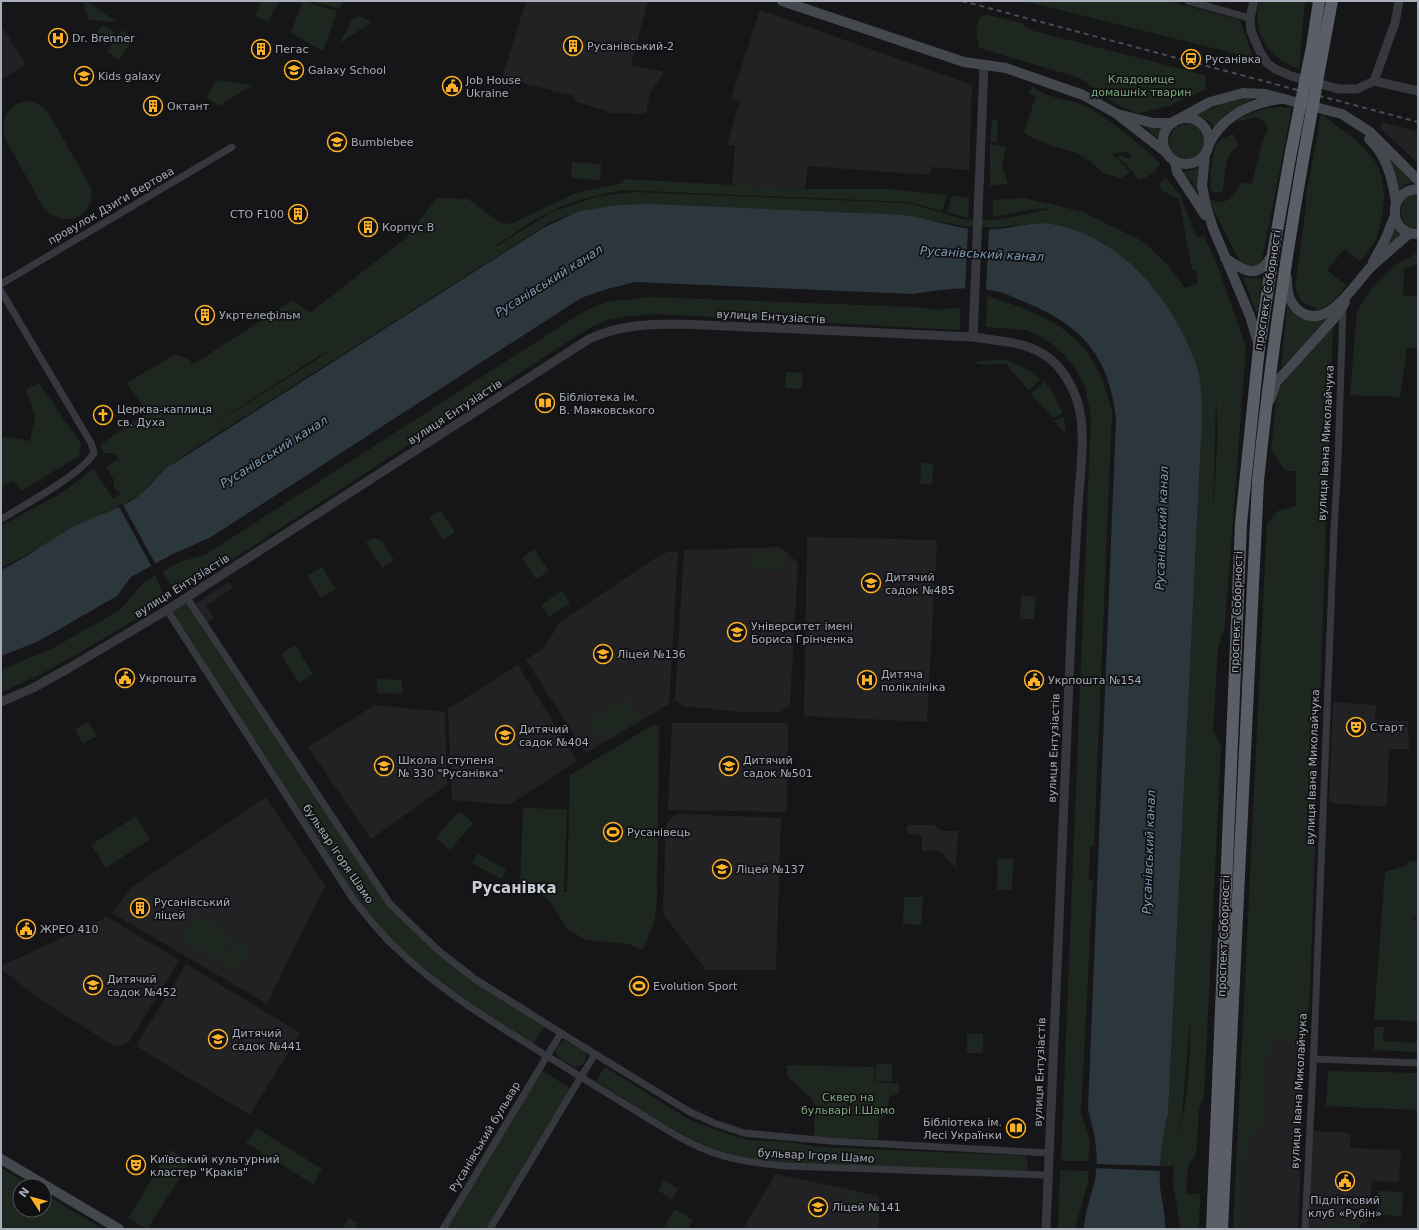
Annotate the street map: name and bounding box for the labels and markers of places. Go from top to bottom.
hospital icon: Dr. Brenner [47,27,69,49]
place label: Dr. Brenner [72,32,135,45]
building icon: Русанівський-2 [562,35,584,57]
building icon: Пегас [250,38,272,60]
place label: Русанівський-2 [587,40,674,53]
place label: Пегас [275,43,309,56]
station icon: Русанівка [1180,48,1202,70]
place label: Русанівка [1205,53,1261,66]
school or university icon: Galaxy School [283,59,305,81]
place label: Galaxy School [308,64,386,77]
school or university icon: Kids galaxy [73,65,95,87]
place label: Kids galaxy [98,70,162,83]
place label: Job House Ukraine [465,74,521,100]
public building icon: Job House Ukraine [441,75,463,97]
building icon: Октант [142,95,164,117]
place label: Октант [167,100,210,113]
school or university icon: Bumblebee [326,131,348,153]
place label: Bumblebee [351,136,414,149]
building icon: СТО F100 [287,203,309,225]
place label: СТО F100 [230,208,284,221]
building icon: Корпус В [357,216,379,238]
place label: Корпус В [382,221,434,234]
building icon: Укртелефільм [194,304,216,326]
place label: Укртелефільм [219,309,301,322]
place label: Бібліотека ім. В. Маяковського [559,391,655,417]
library icon: Бібліотека ім. В. Маяковського [534,392,556,414]
place label: Церква-каплиця св. Духа [117,403,212,429]
church icon: Церква-каплиця св. Духа [92,404,114,426]
place label: Дитячий садок №485 [885,571,955,597]
school or university icon: Дитячий садок №485 [860,572,882,594]
place label: Університет імені Бориса Грінченка [751,620,853,646]
school or university icon: Університет імені Бориса Грінченка [726,621,748,643]
school or university icon: Ліцей №136 [592,643,614,665]
place label: Ліцей №136 [617,648,686,661]
public building icon: Укрпошта [114,667,136,689]
place label: Дитяча поліклініка [881,668,945,694]
hospital icon: Дитяча поліклініка [856,669,878,691]
public building icon: Укрпошта №154 [1023,669,1045,691]
place label: Укрпошта [139,672,196,685]
place label: Укрпошта №154 [1048,674,1141,687]
theatre icon: Старт [1345,716,1367,738]
place label: Старт [1370,721,1405,734]
place label: Дитячий садок №404 [519,723,589,749]
school or university icon: Дитячий садок №404 [494,724,516,746]
place label: Школа І ступеня № 330 "Русанівка" [398,754,504,780]
place label: Дитячий садок №501 [743,754,813,780]
school or university icon: Школа І ступеня № 330 "Русанівка" [373,755,395,777]
school or university icon: Дитячий садок №501 [718,755,740,777]
sports icon: Русанівець [602,821,624,843]
place label: Русанівець [627,826,690,839]
school or university icon: Ліцей №137 [711,858,733,880]
place label: Ліцей №137 [736,863,805,876]
place label: Русанівський ліцей [154,896,230,922]
building icon: Русанівський ліцей [129,897,151,919]
public building icon: ЖРЕО 410 [15,918,37,940]
place label: ЖРЕО 410 [40,923,99,936]
place label: Дитячий садок №452 [107,973,177,999]
school or university icon: Дитячий садок №452 [82,974,104,996]
sports icon: Evolution Sport [628,975,650,997]
place label: Evolution Sport [653,980,738,993]
place label: Дитячий садок №441 [232,1027,302,1053]
school or university icon: Дитячий садок №441 [207,1028,229,1050]
place label: Бібліотека ім. Лесі Українки [923,1116,1002,1142]
library icon: Бібліотека ім. Лесі Українки [1005,1117,1027,1139]
place label: Київський культурний кластер "Краків" [150,1153,280,1179]
theatre icon: Київський культурний кластер "Краків" [125,1154,147,1176]
public building icon: Підлітковий клуб «Рубін» [1334,1170,1356,1192]
place label: Підлітковий клуб «Рубін» [1308,1194,1382,1220]
school or university icon: Ліцей №141 [807,1196,829,1218]
place label: Ліцей №141 [832,1201,901,1214]

